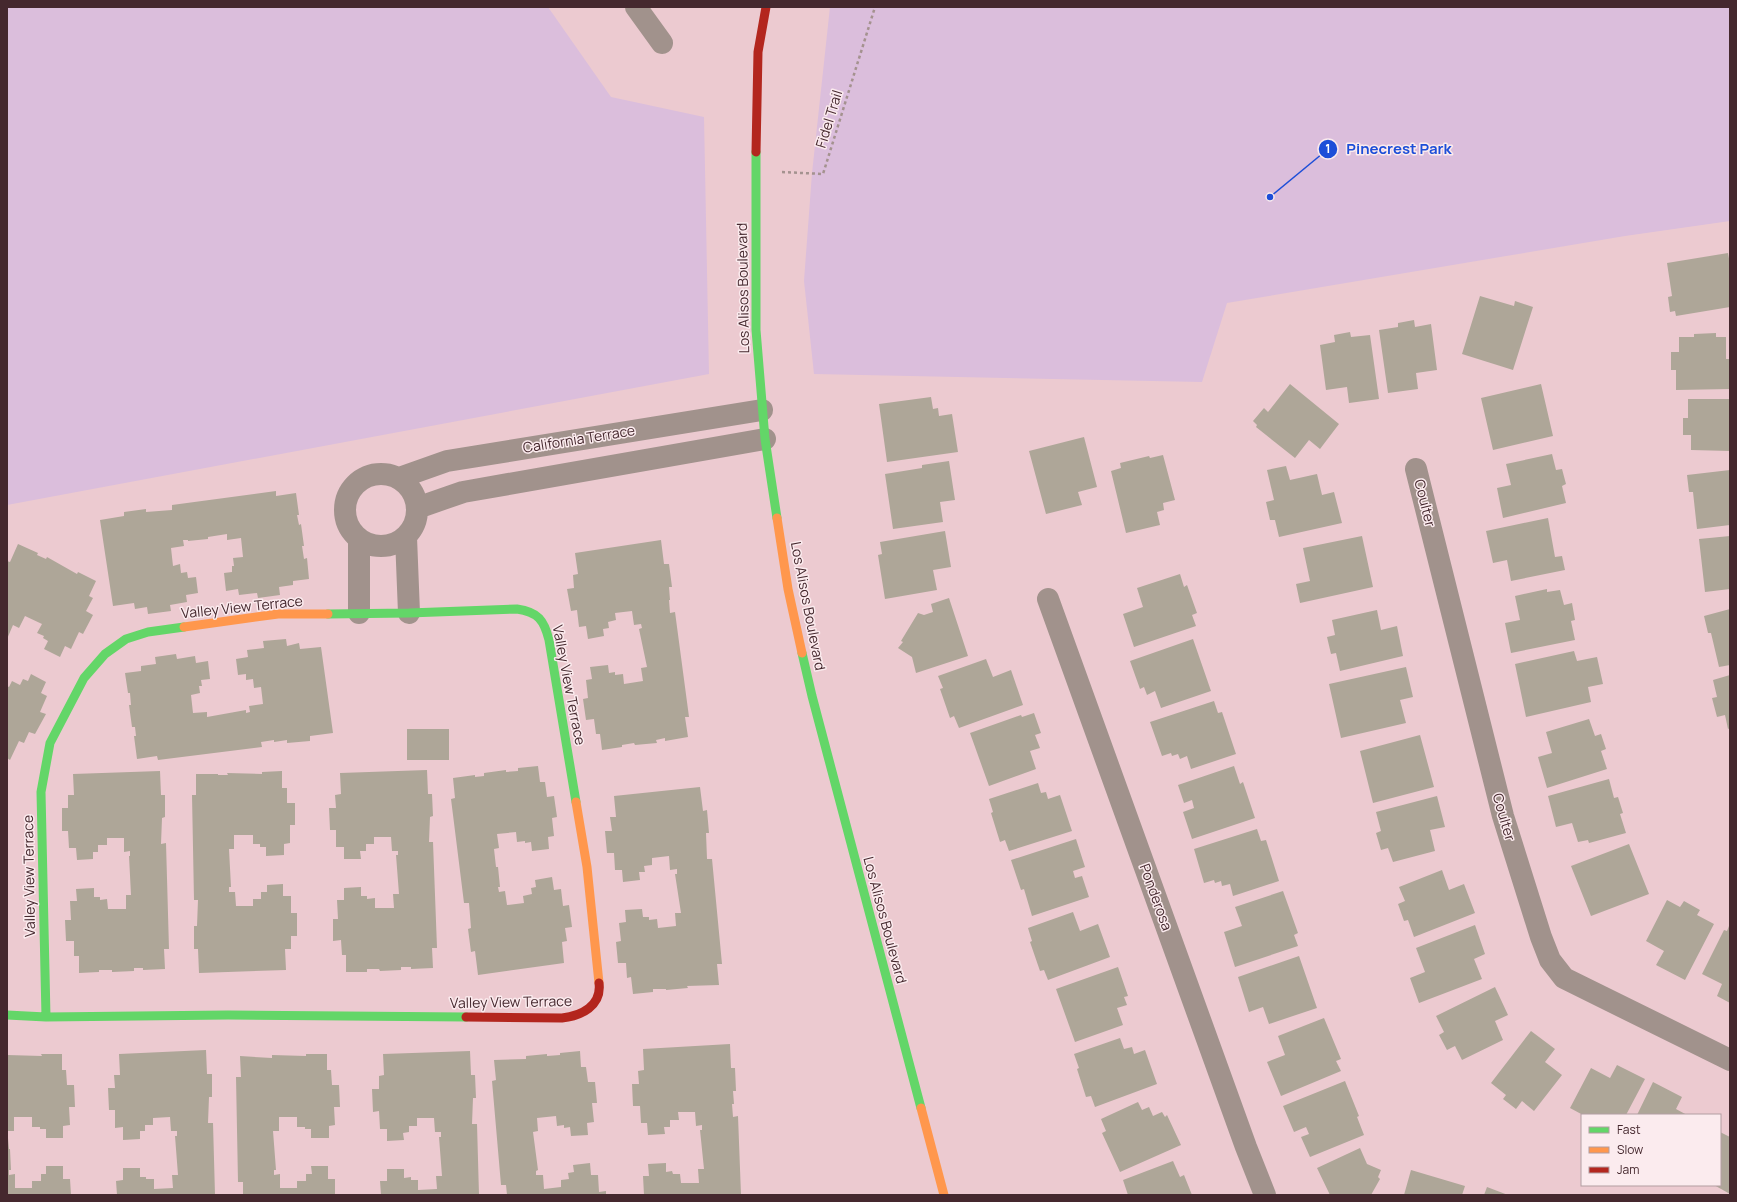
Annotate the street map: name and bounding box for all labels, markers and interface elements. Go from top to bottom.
street label: Fidel Trail [811,88,846,150]
callout: Pinecrest Park [1318,136,1460,163]
text: Pinecrest Park [1346,138,1453,159]
text: 1 [1325,140,1331,157]
street label: Los Alisos Boulevard [732,223,753,353]
street label: California Terrace [522,420,636,457]
street label: Coulter [1410,477,1441,529]
street label: Los Alisos Boulevard [787,540,830,672]
street label: Valley View Terrace [180,591,304,622]
street label: Valley View Terrace [549,623,590,747]
street label: Coulter [1489,791,1520,843]
street label: Valley View Terrace [18,815,39,937]
street label: Los Alisos Boulevard [859,854,912,985]
street label: Ponderosa [1136,861,1177,933]
street label: Valley View Terrace [450,991,572,1012]
legend [1581,1114,1721,1186]
text: Fast [1617,1121,1641,1138]
text: Slow [1617,1141,1643,1158]
text: Jam [1617,1161,1639,1178]

